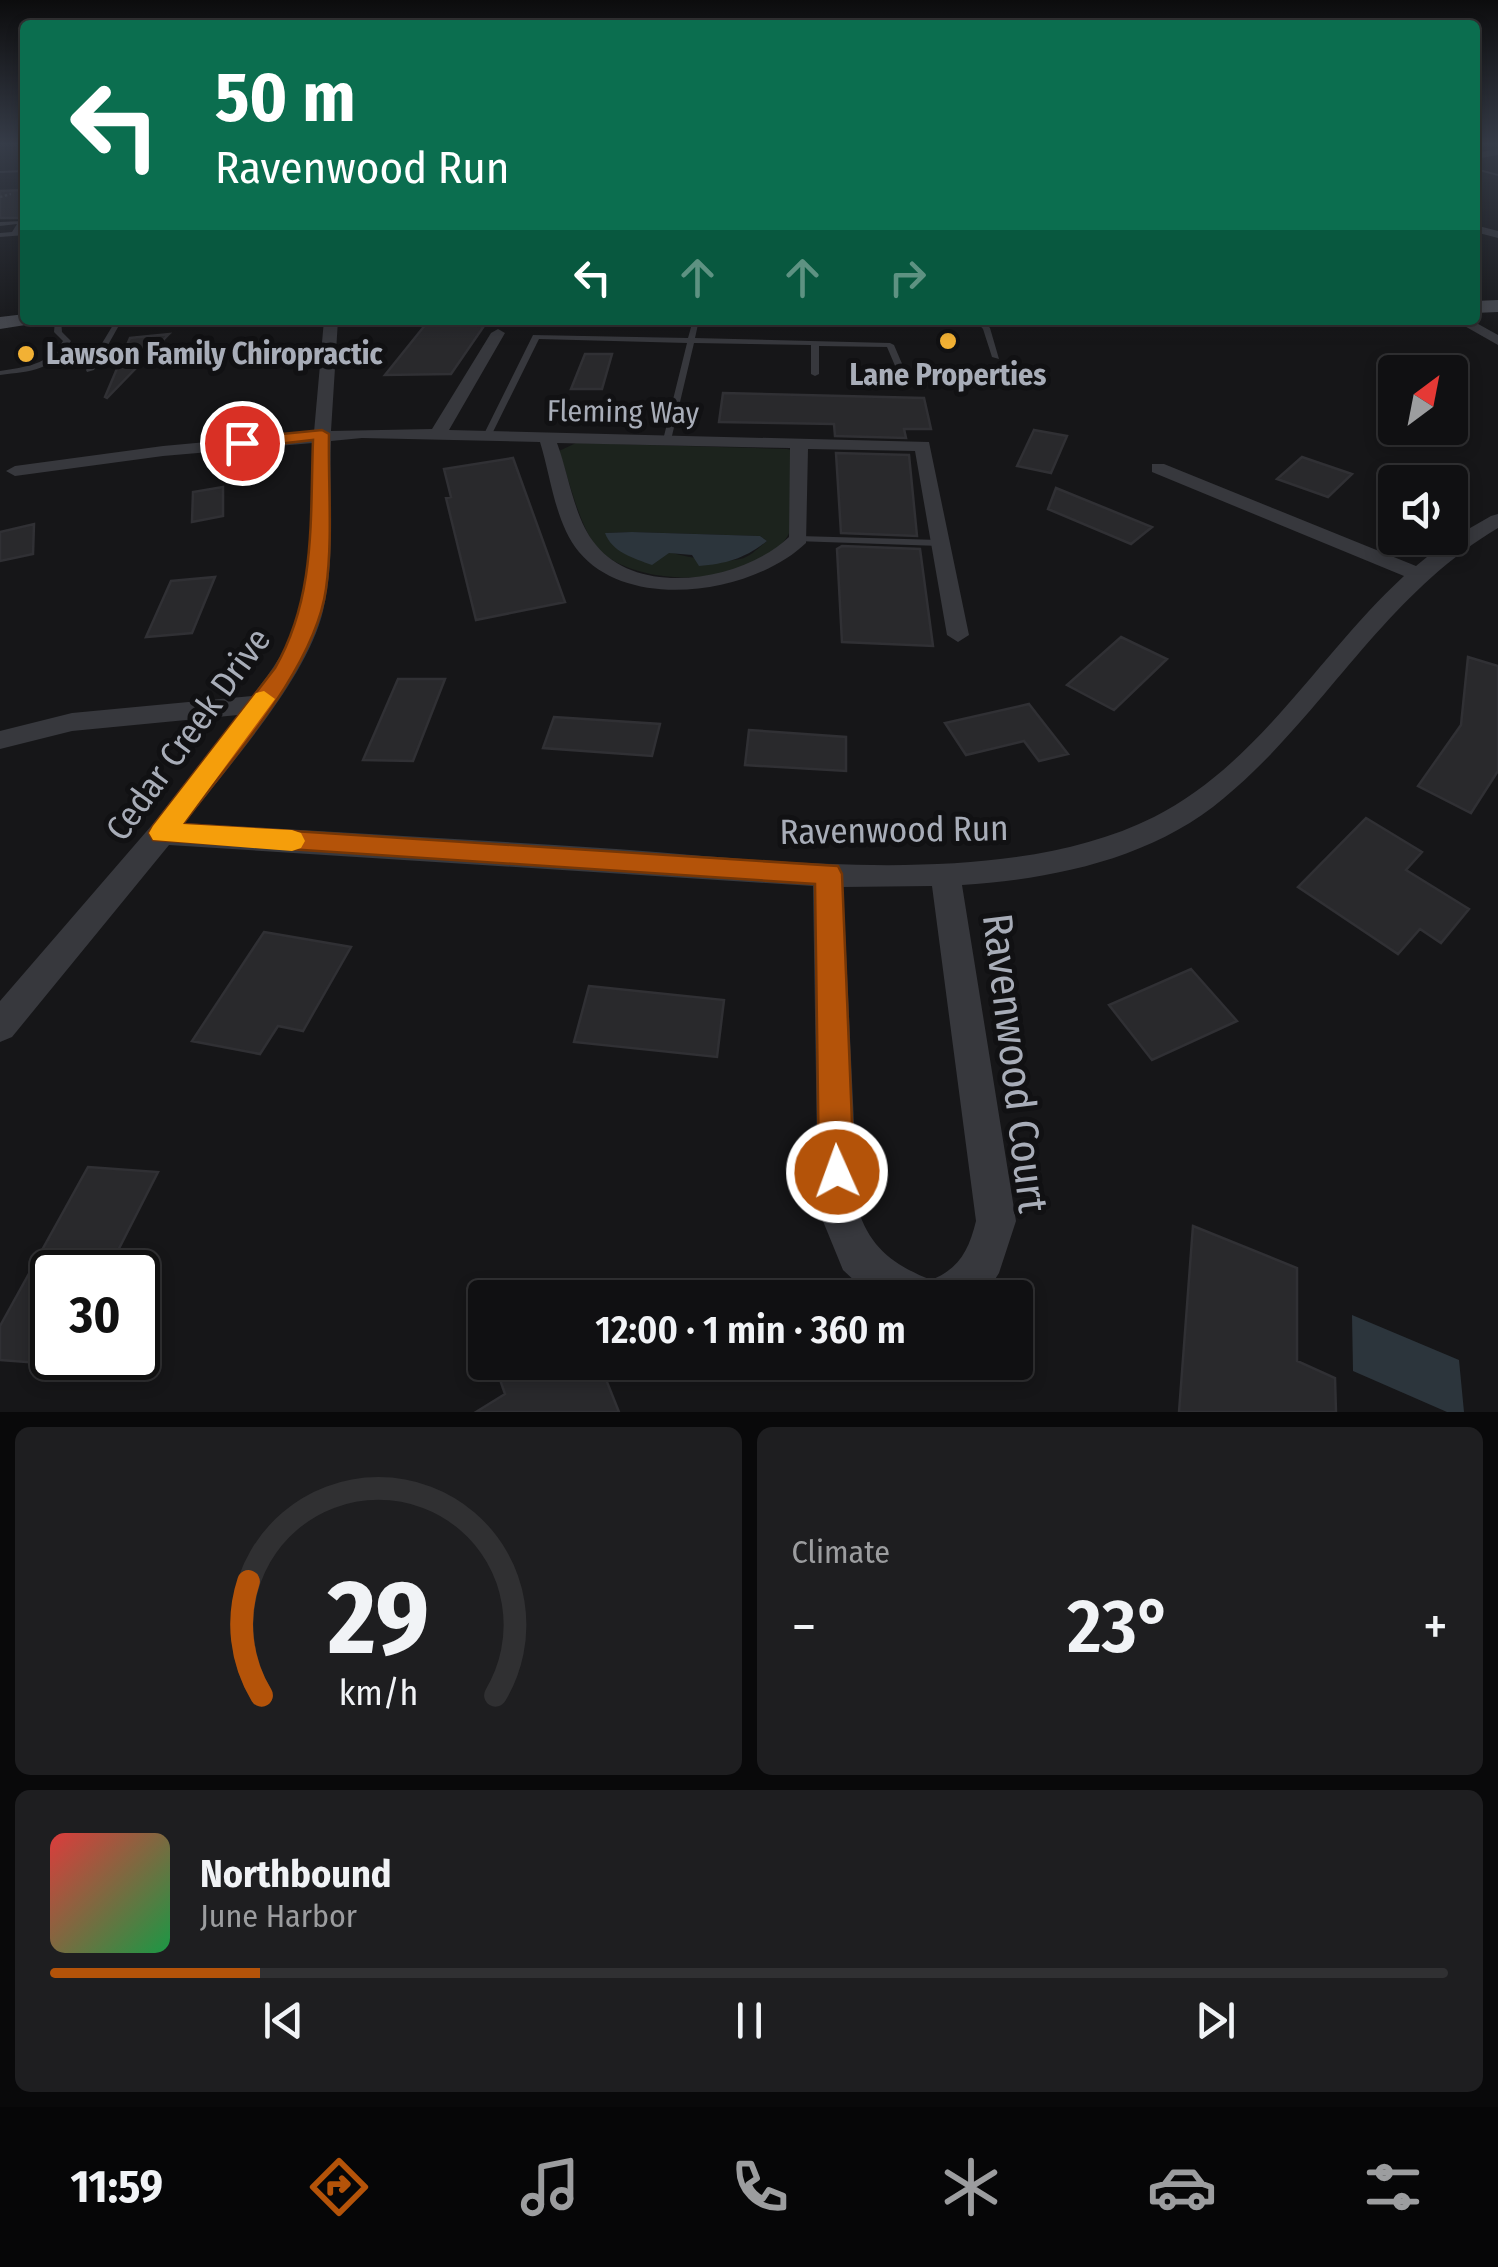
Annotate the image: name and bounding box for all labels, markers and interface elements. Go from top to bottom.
text: 50 m [215,56,356,140]
icon: left [50,60,180,190]
text: Ravenwood Run [215,141,510,195]
icon: left [565,250,620,305]
icon: ahead [670,250,725,305]
icon: ahead [775,250,830,305]
icon: right [880,250,935,305]
marker: Lane Properties [937,330,959,352]
place label: Lawson Family Chiropractic [46,336,383,372]
marker: Lawson Family Chiropractic [15,343,37,365]
north arrow [1378,355,1468,445]
map controls [1378,355,1468,555]
place label: Lane Properties [850,357,1046,393]
street label: Fleming Way [547,393,700,431]
pin [200,401,285,486]
icon: arrive [215,416,270,471]
button: sound [1378,465,1468,555]
street label: Cedar Creek Drive [97,620,279,848]
street label: Ravenwood Run [779,807,1009,853]
street label: Ravenwood Court [972,911,1058,1216]
position arrow [785,1120,889,1224]
speed limit sign: 30 [30,1250,160,1380]
text: 12:00 · 1 min · 360 m [595,1307,906,1353]
text: Climate [792,1533,890,1571]
text: 29 [327,1556,429,1681]
text: 23° [1067,1582,1172,1672]
text: − [792,1594,816,1660]
text: + [1423,1594,1448,1660]
text: km/h [338,1672,418,1714]
text: Northbound [200,1851,392,1897]
text: June Harbor [200,1897,357,1935]
icon: previous [256,1993,311,2048]
icon: pause [722,1993,777,2048]
icon: next [1188,1993,1243,2048]
icon: directions [304,2152,374,2222]
icon: music [515,2152,585,2222]
icon: phone [725,2152,795,2222]
icon: climate [936,2152,1006,2222]
icon: car [1147,2152,1217,2222]
icon: filters [1358,2152,1428,2222]
text: 11:59 [70,2160,163,2214]

